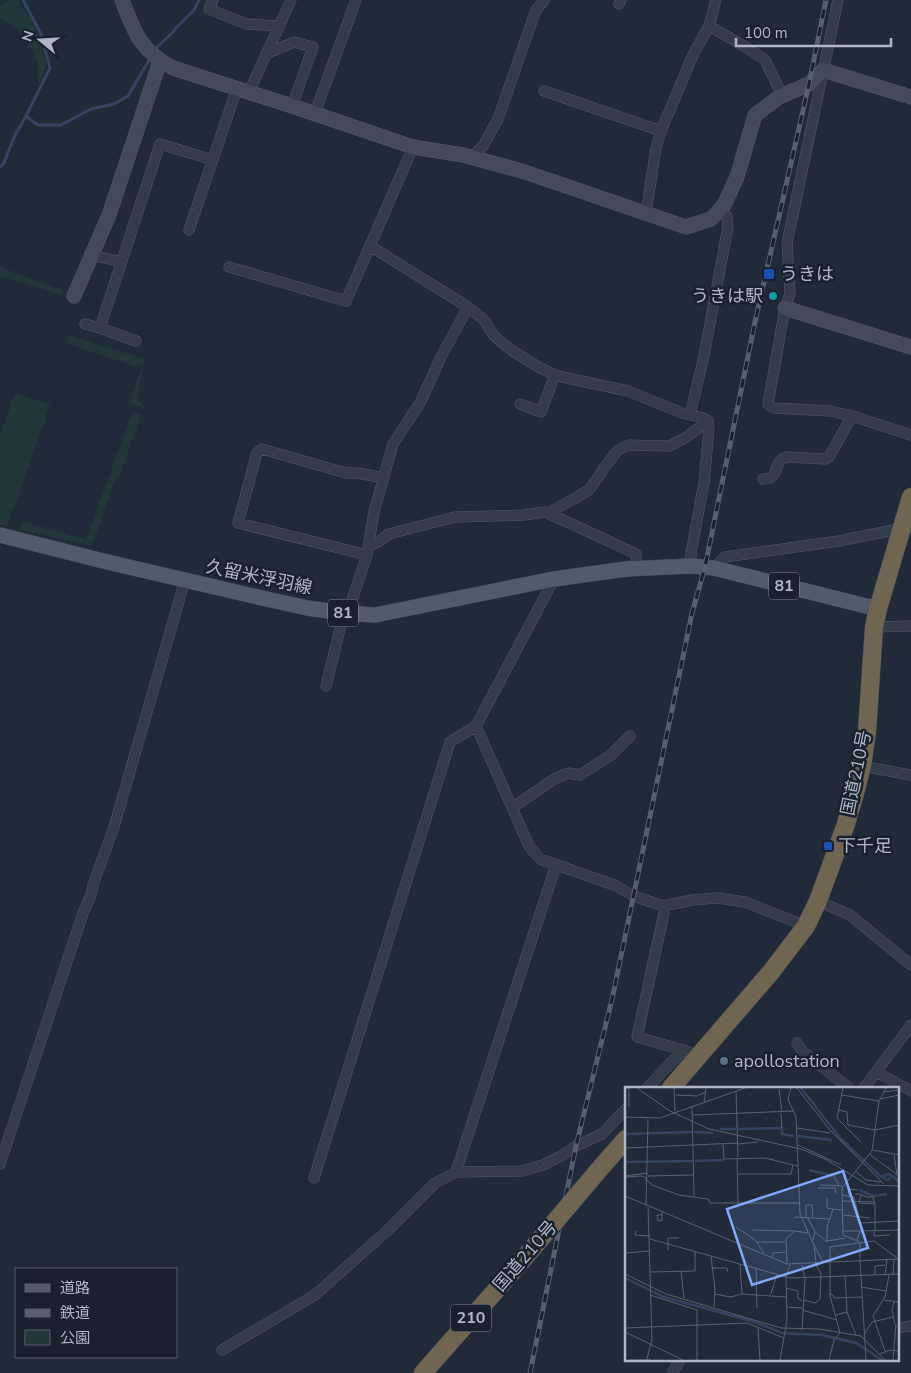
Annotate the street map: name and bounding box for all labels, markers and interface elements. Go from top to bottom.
north arrow [15,15,65,65]
scale bar [736,15,891,47]
text: 100 m [744,23,788,43]
text: N [17,28,39,44]
place label: うきは [780,262,834,286]
marker: うきは [762,267,776,281]
place label: うきは駅 [691,284,763,308]
marker: うきは駅 [767,290,779,302]
street label: 久留米浮羽線 [204,554,314,600]
road number: 81 [769,572,799,600]
road number: 81 [328,600,358,626]
street label: 国道210号 [835,728,877,818]
place label: 下千足 [838,834,892,858]
marker: 下千足 [822,840,834,852]
place label: apollostation [734,1049,840,1073]
marker: apollostation [718,1055,730,1067]
inset map [625,1087,898,1360]
street label: 国道210号 [488,1216,562,1296]
legend [15,1268,178,1358]
text: 道路 [60,1278,90,1298]
text: 鉄道 [60,1303,90,1323]
road number: 210 [451,1305,491,1332]
text: 公園 [60,1328,90,1348]

